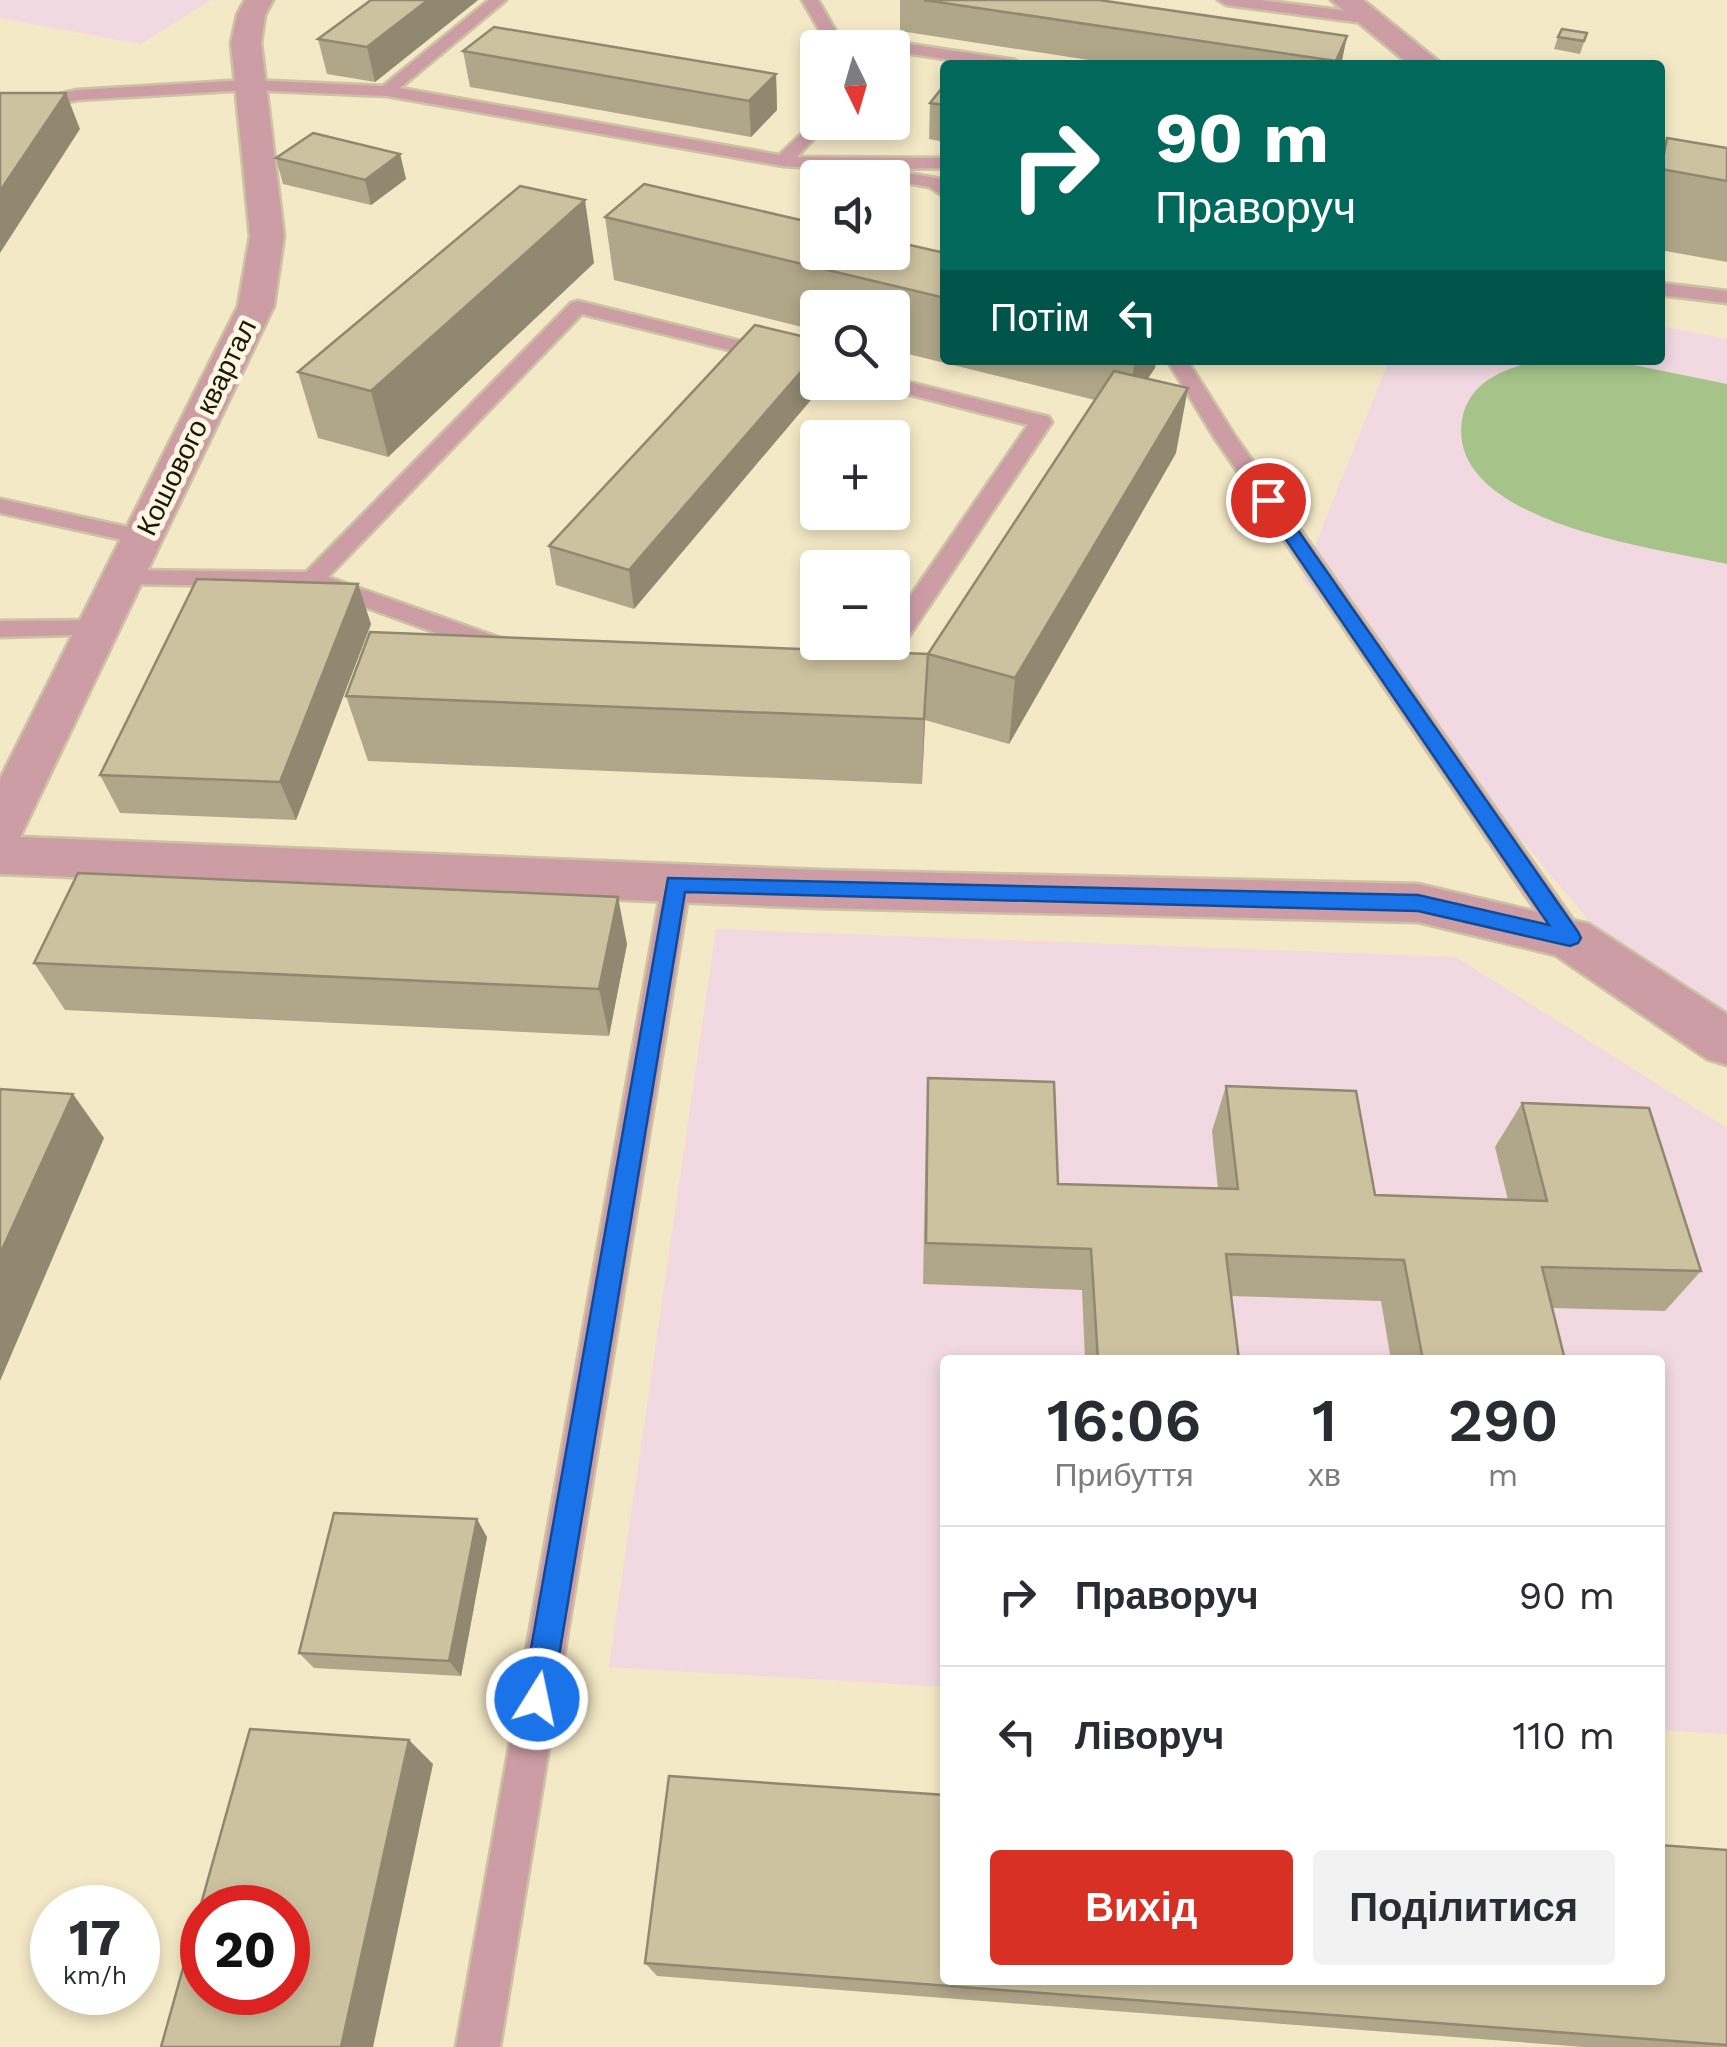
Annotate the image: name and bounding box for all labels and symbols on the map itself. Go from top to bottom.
north arrow [800,30,910,140]
street label: Кошового квартал [130,314,263,541]
pin [1226,458,1311,543]
position arrow [485,1647,589,1751]
speed limit sign: 20 [180,1885,310,2015]

